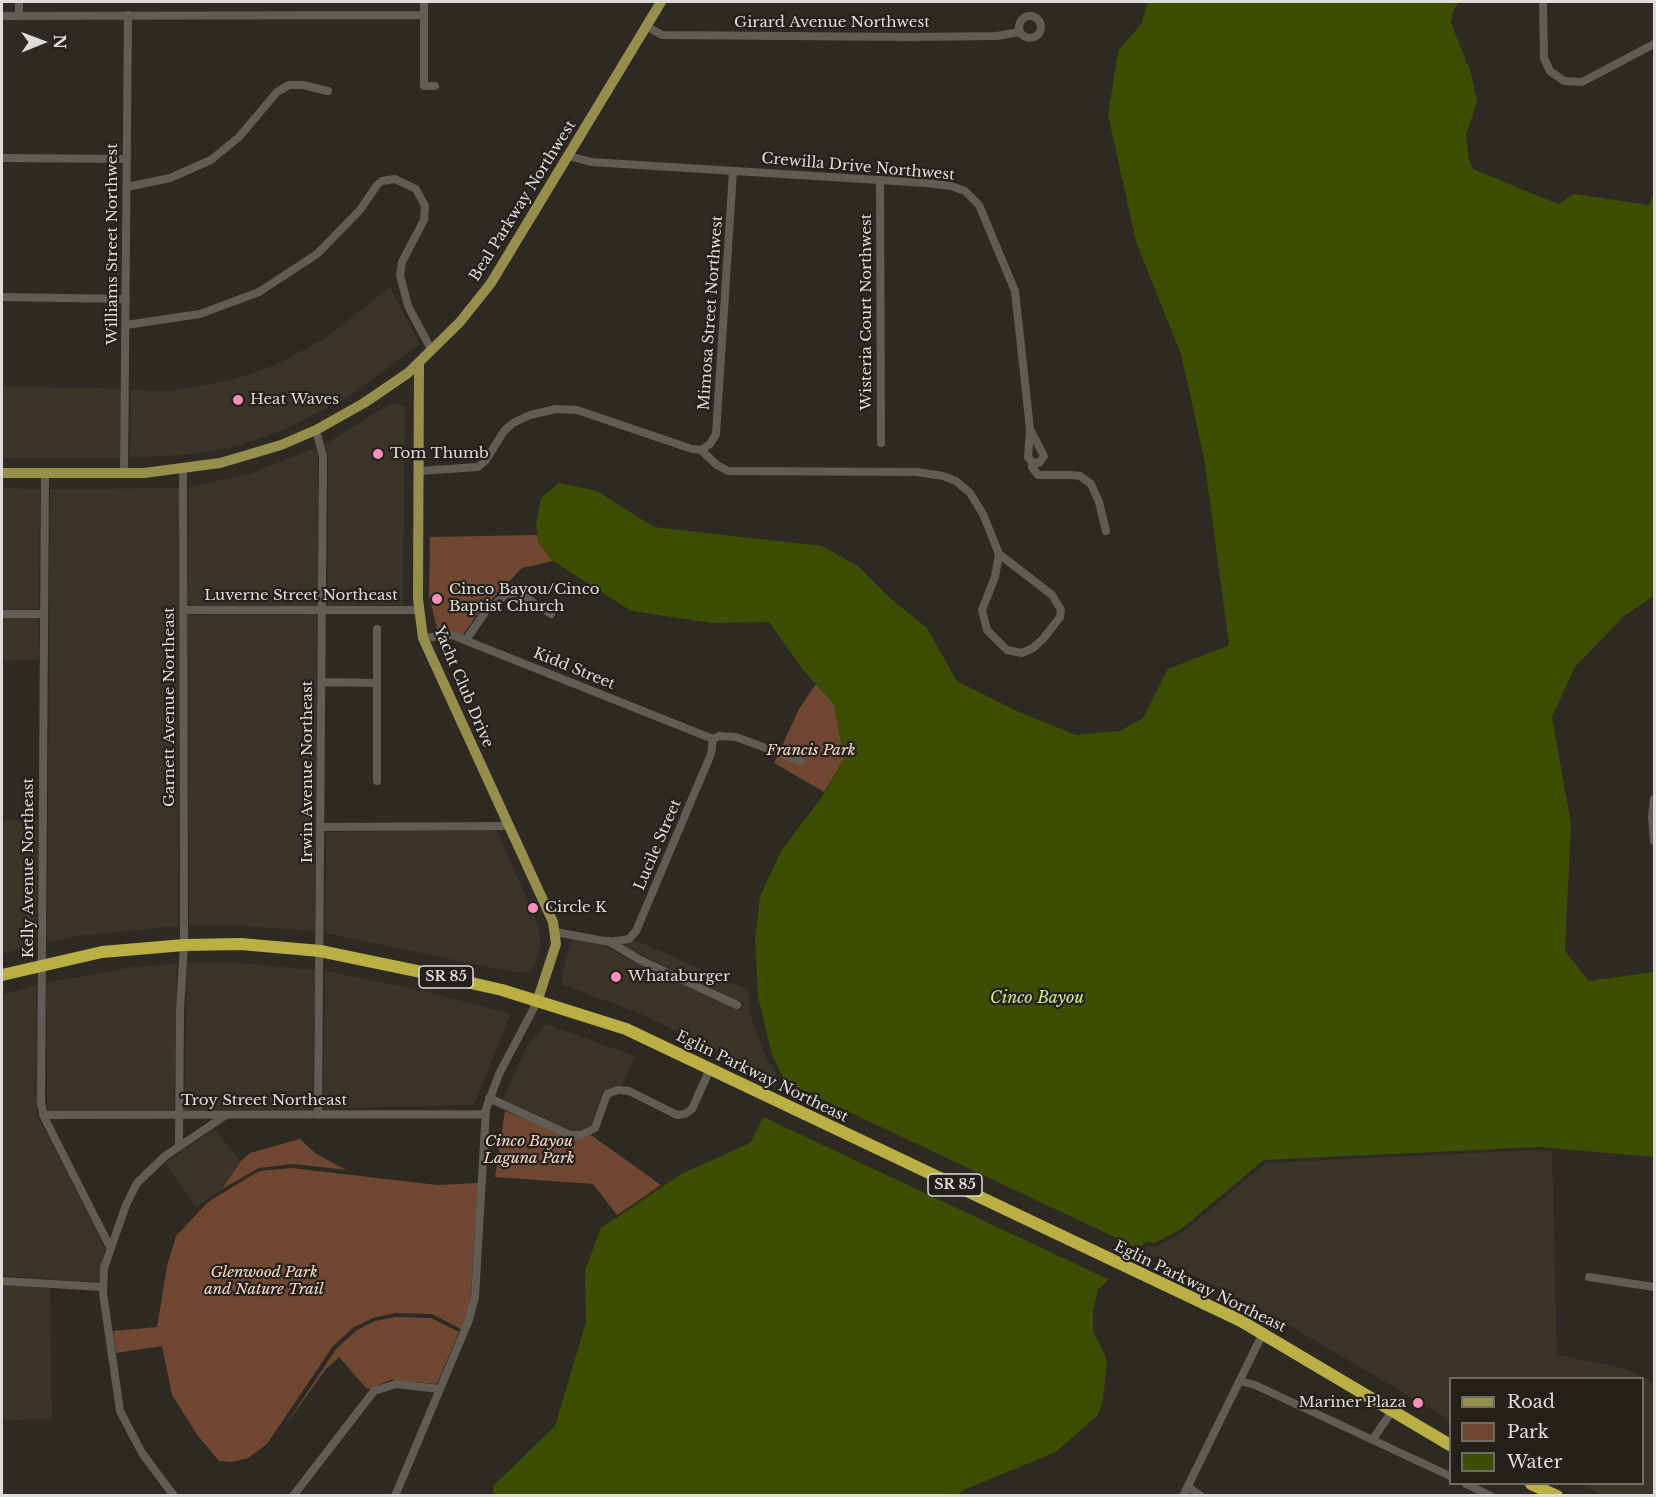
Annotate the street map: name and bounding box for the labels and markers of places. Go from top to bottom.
place label: Heat Waves [250,391,339,409]
marker: Heat Waves [231,393,245,407]
place label: Tom Thumb [390,445,489,463]
marker: Tom Thumb [371,447,385,461]
place label: Cinco Bayou/Cinco Baptist Church [449,581,599,616]
marker: Cinco Bayou/Cinco Baptist Church [430,592,444,606]
place label: Circle K [545,899,607,917]
marker: Circle K [526,901,540,915]
place label: Whataburger [628,968,730,986]
marker: Whataburger [609,970,623,984]
place label: Mariner Plaza [1299,1394,1406,1412]
marker: Mariner Plaza [1411,1396,1425,1410]

